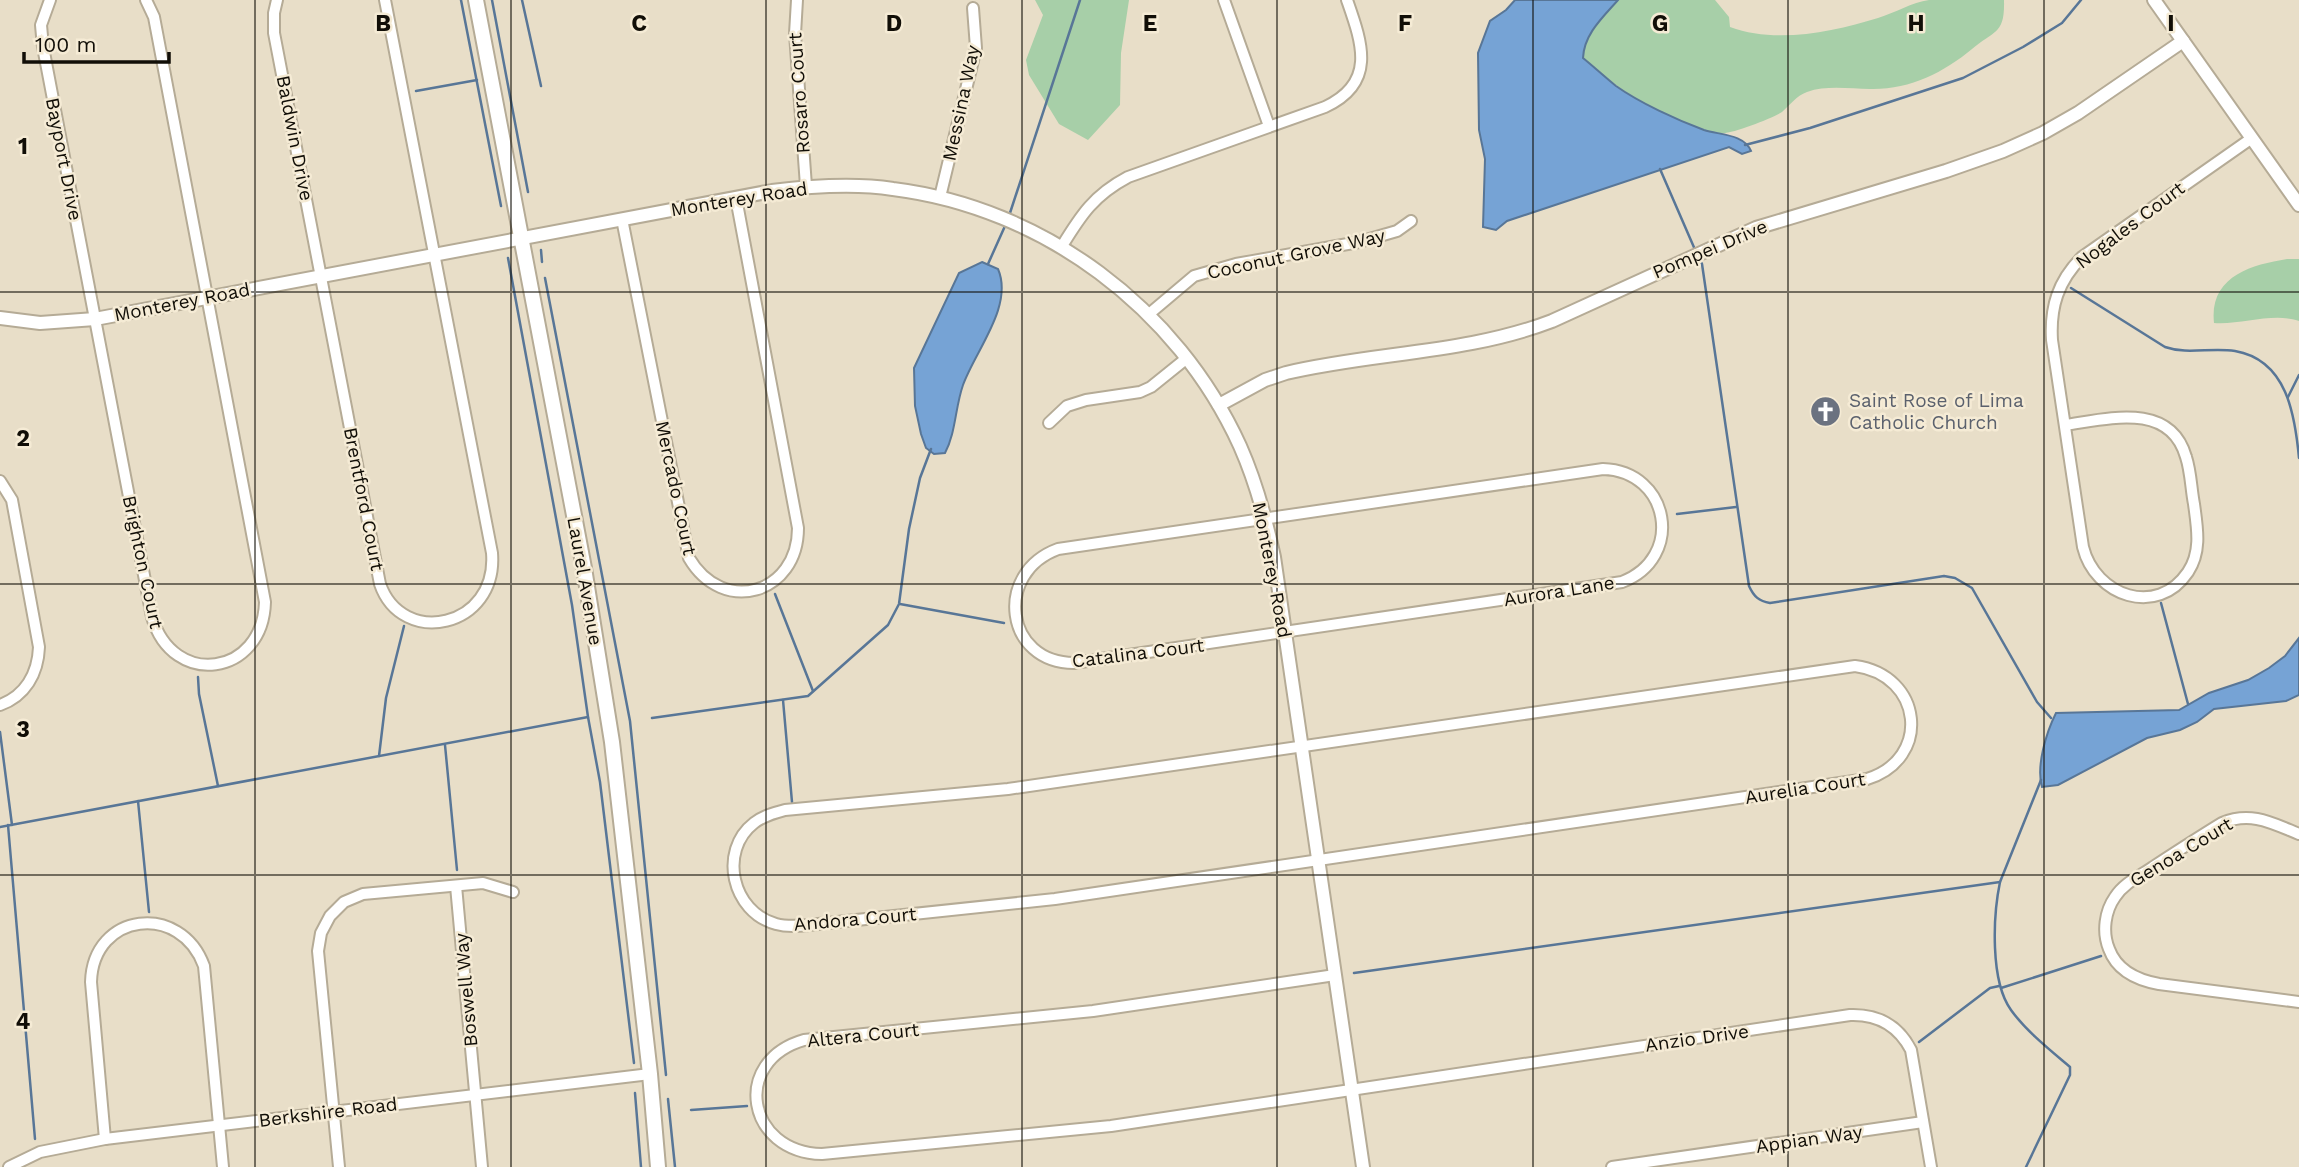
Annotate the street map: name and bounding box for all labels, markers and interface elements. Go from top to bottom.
text: B [375,10,391,37]
text: C [631,10,647,37]
text: D [886,10,902,37]
text: E [1143,10,1157,37]
text: F [1398,10,1412,37]
text: G [1652,10,1668,37]
text: H [1907,10,1925,37]
text: I [2167,10,2175,37]
scale bar [24,21,170,65]
text: 100 m [35,32,97,57]
street label: Rosaro Court [783,32,815,154]
street label: Messina Way [938,43,985,163]
street label: Baldwin Drive [272,73,318,203]
street label: Bayport Drive [41,96,87,222]
text: 1 [18,133,28,160]
street label: Nogales Court [2071,176,2189,273]
street label: Monterey Road [669,177,809,221]
street label: Pompei Drive [1649,214,1771,284]
street label: Coconut Grove Way [1205,224,1387,284]
street label: Monterey Road [112,278,252,326]
place label: Saint Rose of Lima Catholic Church [1849,389,2024,434]
church icon: Saint Rose of Lima Catholic Church [1809,394,1843,428]
street label: Mercado Court [651,419,701,557]
text: 2 [16,425,30,452]
street label: Brentford Court [339,425,389,573]
street label: Brighton Court [118,493,168,631]
street label: Monterey Road [1248,500,1296,640]
street label: Laurel Avenue [562,515,608,647]
street label: Aurora Lane [1502,571,1616,611]
street label: Catalina Court [1071,633,1205,673]
text: 3 [16,716,30,743]
street label: Aurelia Court [1743,767,1867,809]
street label: Genoa Court [2125,812,2237,892]
street label: Andora Court [793,902,917,936]
street label: Boswell Way [450,932,482,1048]
text: 4 [16,1008,31,1035]
street label: Altera Court [806,1018,920,1052]
street label: Anzio Drive [1644,1019,1750,1057]
street label: Berkshire Road [257,1092,399,1132]
street label: Appian Way [1754,1120,1864,1158]

